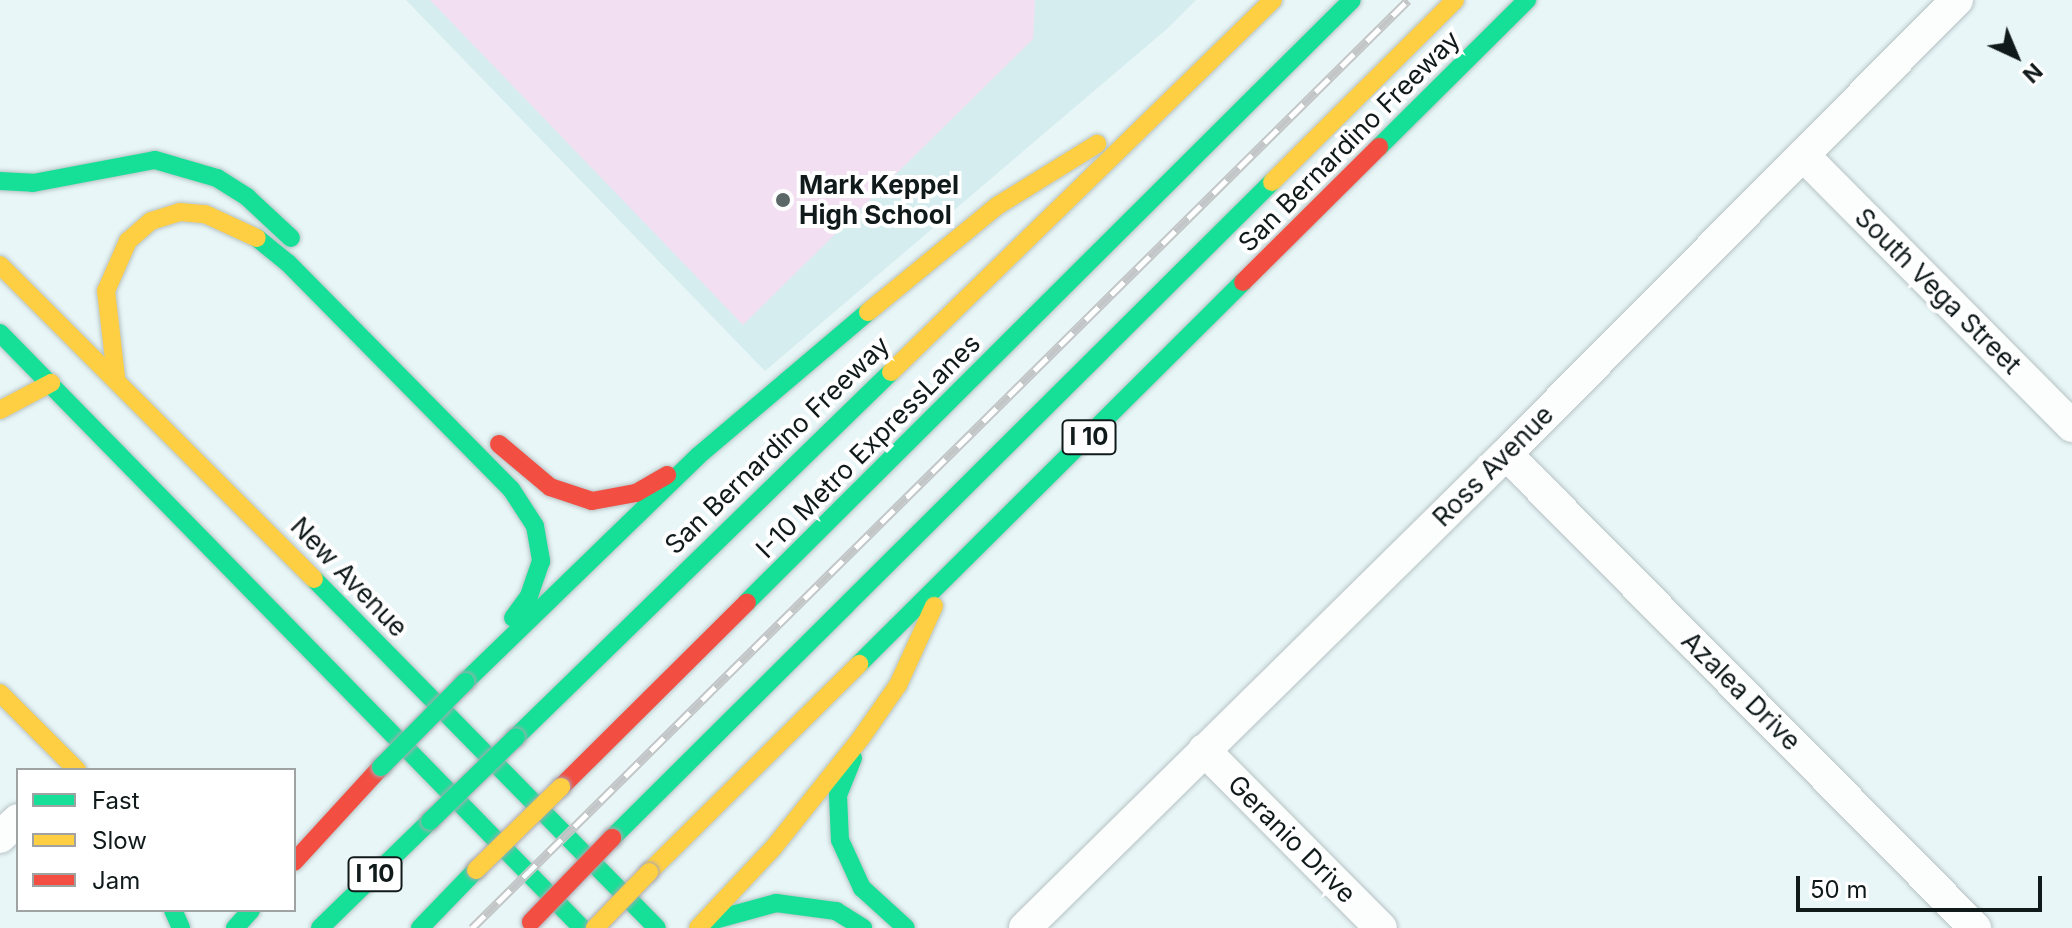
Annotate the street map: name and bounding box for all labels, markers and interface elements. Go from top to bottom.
north arrow [1976,16,2056,96]
street label: San Bernardino Freeway [1232,24,1466,258]
text: N [2018,58,2048,88]
place label: Mark Keppel High School [799,169,959,230]
marker: Mark Keppel High School [774,191,792,209]
street label: South Vega Street [1849,202,2027,380]
street label: I-10 Metro ExpressLanes [750,328,986,564]
street label: San Bernardino Freeway [658,330,896,560]
street label: Ross Avenue [1426,399,1560,533]
road number: I 10 [1061,417,1117,457]
street label: New Avenue [284,511,414,643]
street label: Azalea Drive [1675,625,1807,757]
legend [16,768,296,912]
street label: Geranio Drive [1222,769,1362,909]
text: Fast [92,786,140,815]
text: Slow [92,826,147,855]
road number: I 10 [347,854,403,894]
scale bar [1800,860,2046,910]
text: Jam [92,866,140,895]
text: 50 m [1810,875,1868,904]

